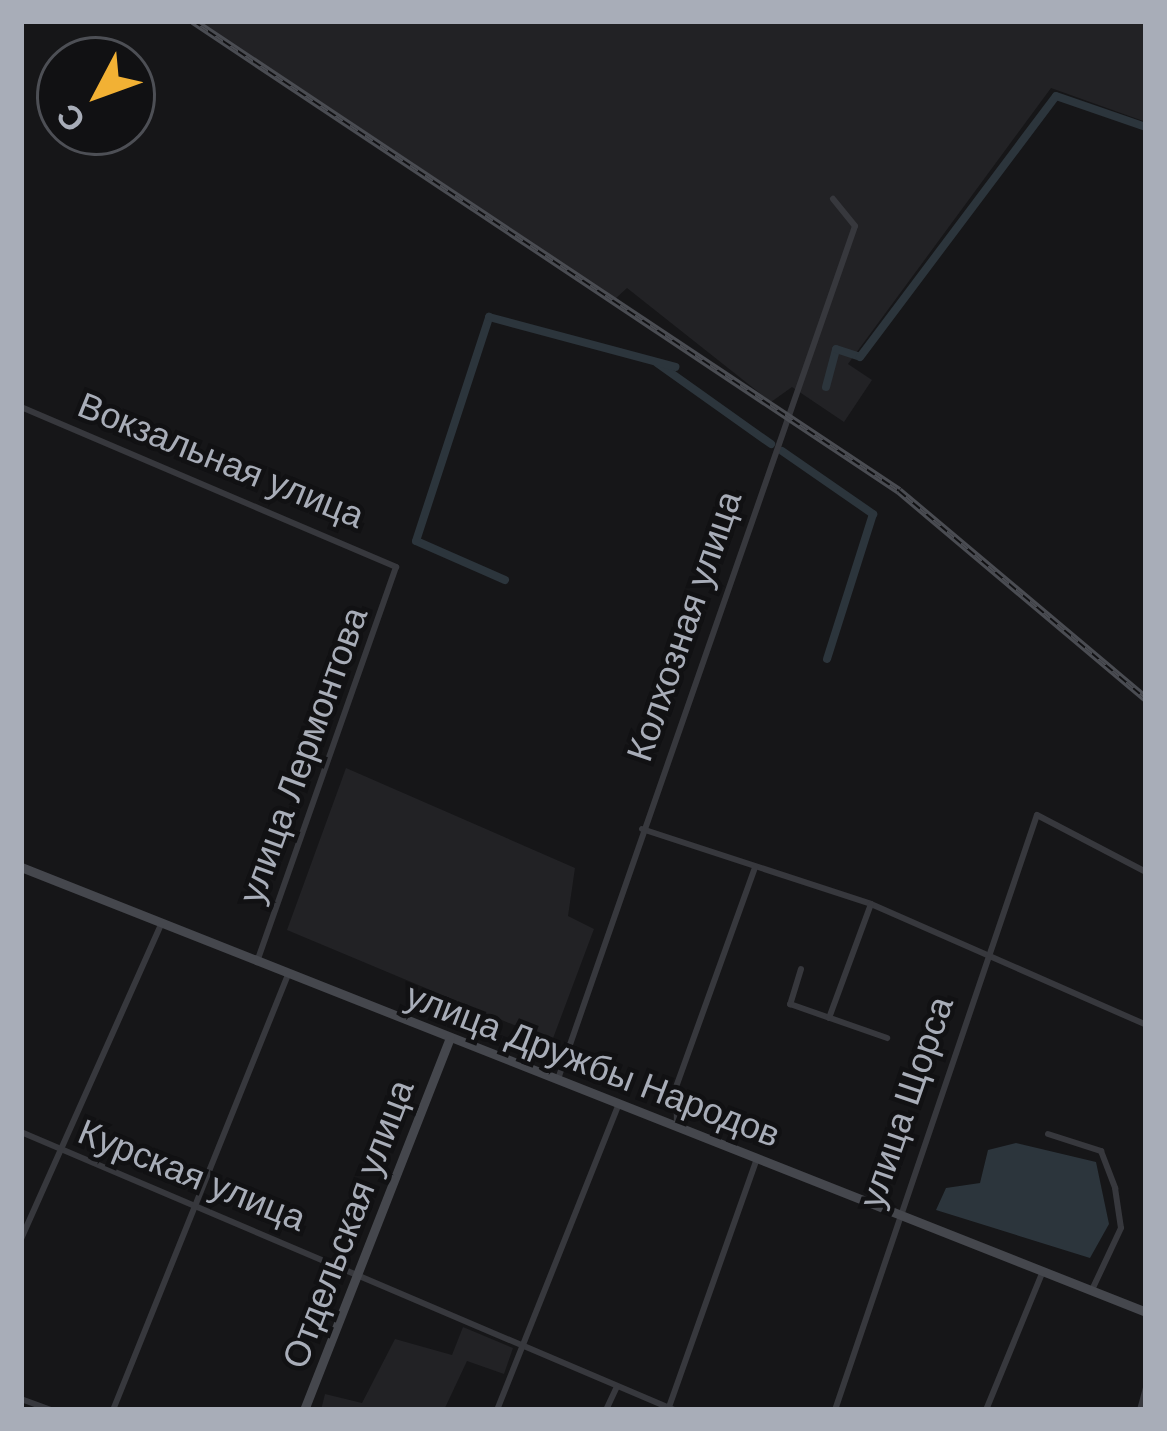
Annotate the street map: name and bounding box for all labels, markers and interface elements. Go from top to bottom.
north arrow [36,36,156,156]
text: С [47,95,95,141]
street label: Вокзальная улица [72,383,370,537]
street label: Колхозная улица [618,485,750,767]
street label: улица Лермонтова [229,601,377,909]
street label: улица Дружбы Народов [400,974,786,1156]
street label: улица Щорса [850,991,962,1213]
street label: Отдельская улица [273,1074,423,1374]
street label: Курская улица [72,1110,312,1240]

